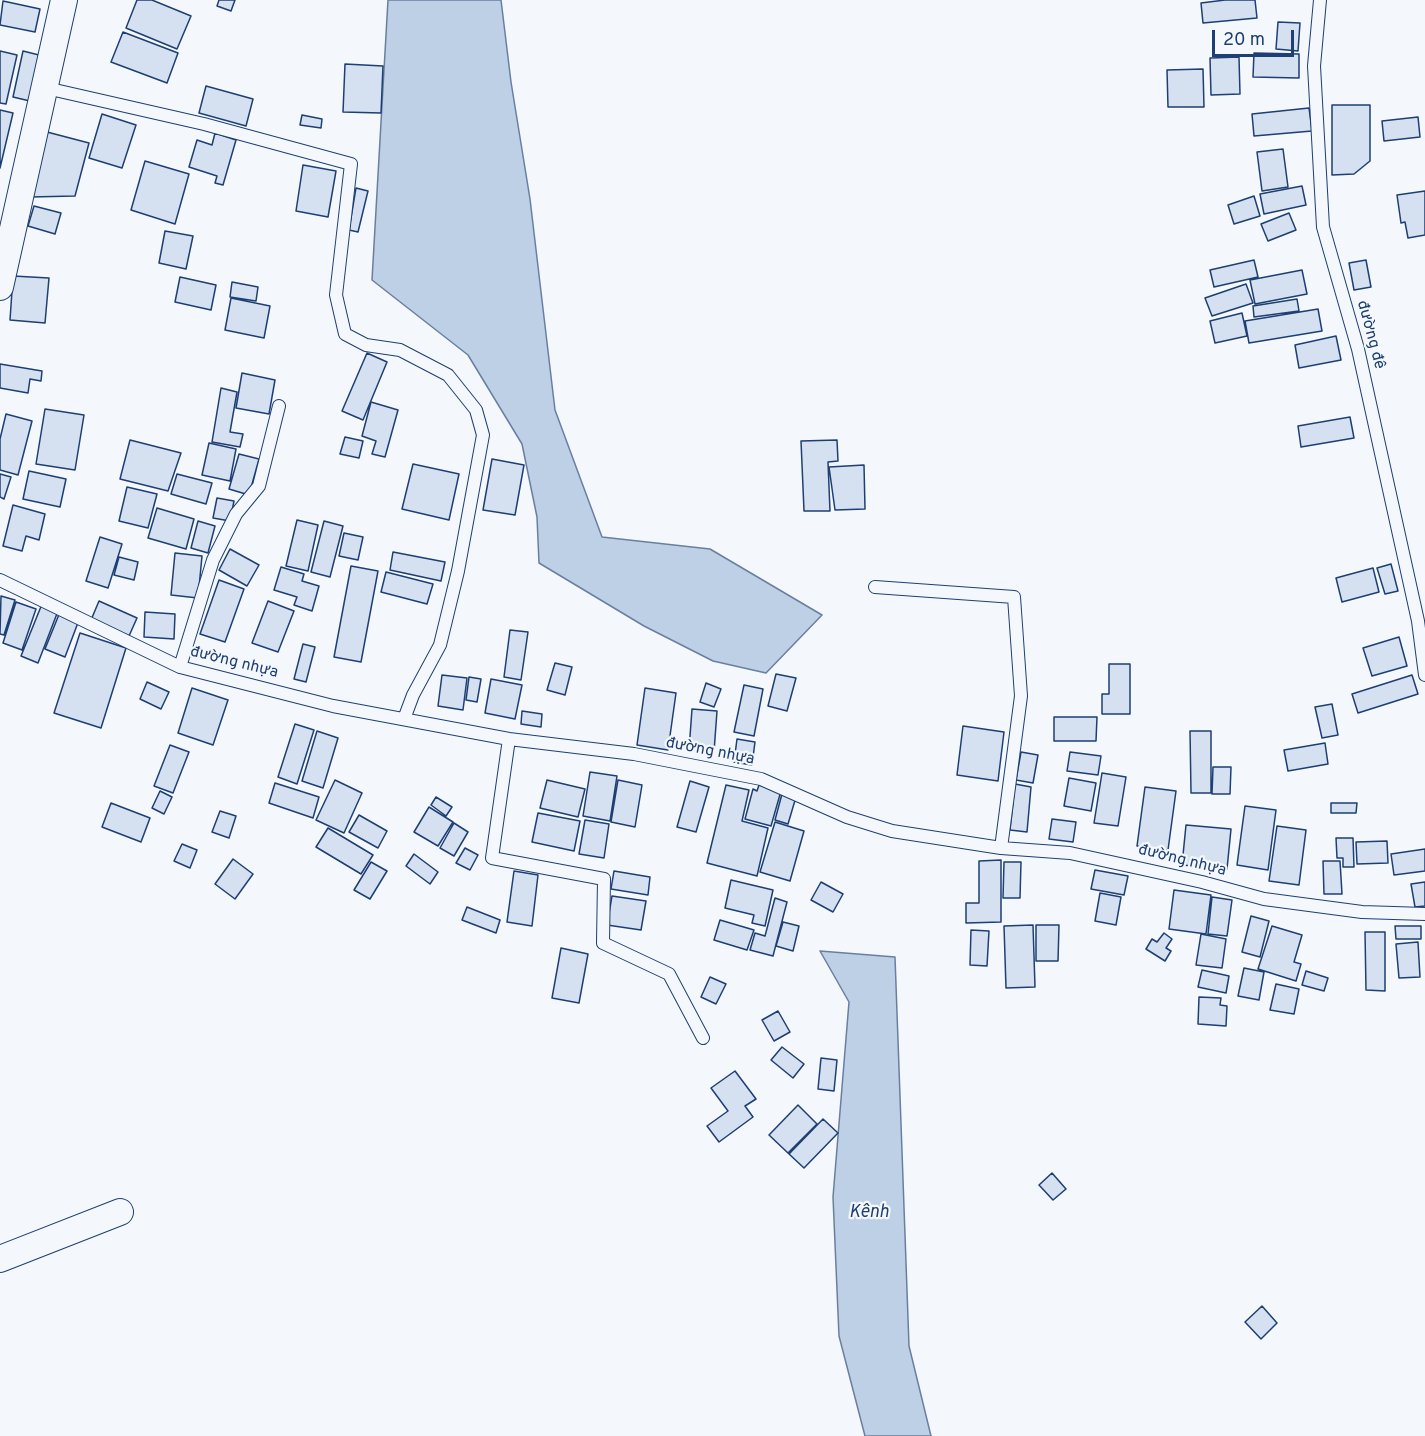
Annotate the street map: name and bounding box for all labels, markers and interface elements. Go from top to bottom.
scale bar [1215,18,1298,56]
text: 20 m [1223,29,1265,52]
street label: đường đê [1352,299,1388,371]
street label: đường nhựa [188,643,280,683]
street label: đường nhựa [664,734,756,770]
street label: đường nhựa [1136,841,1228,881]
water label: Kênh [849,1202,889,1224]

